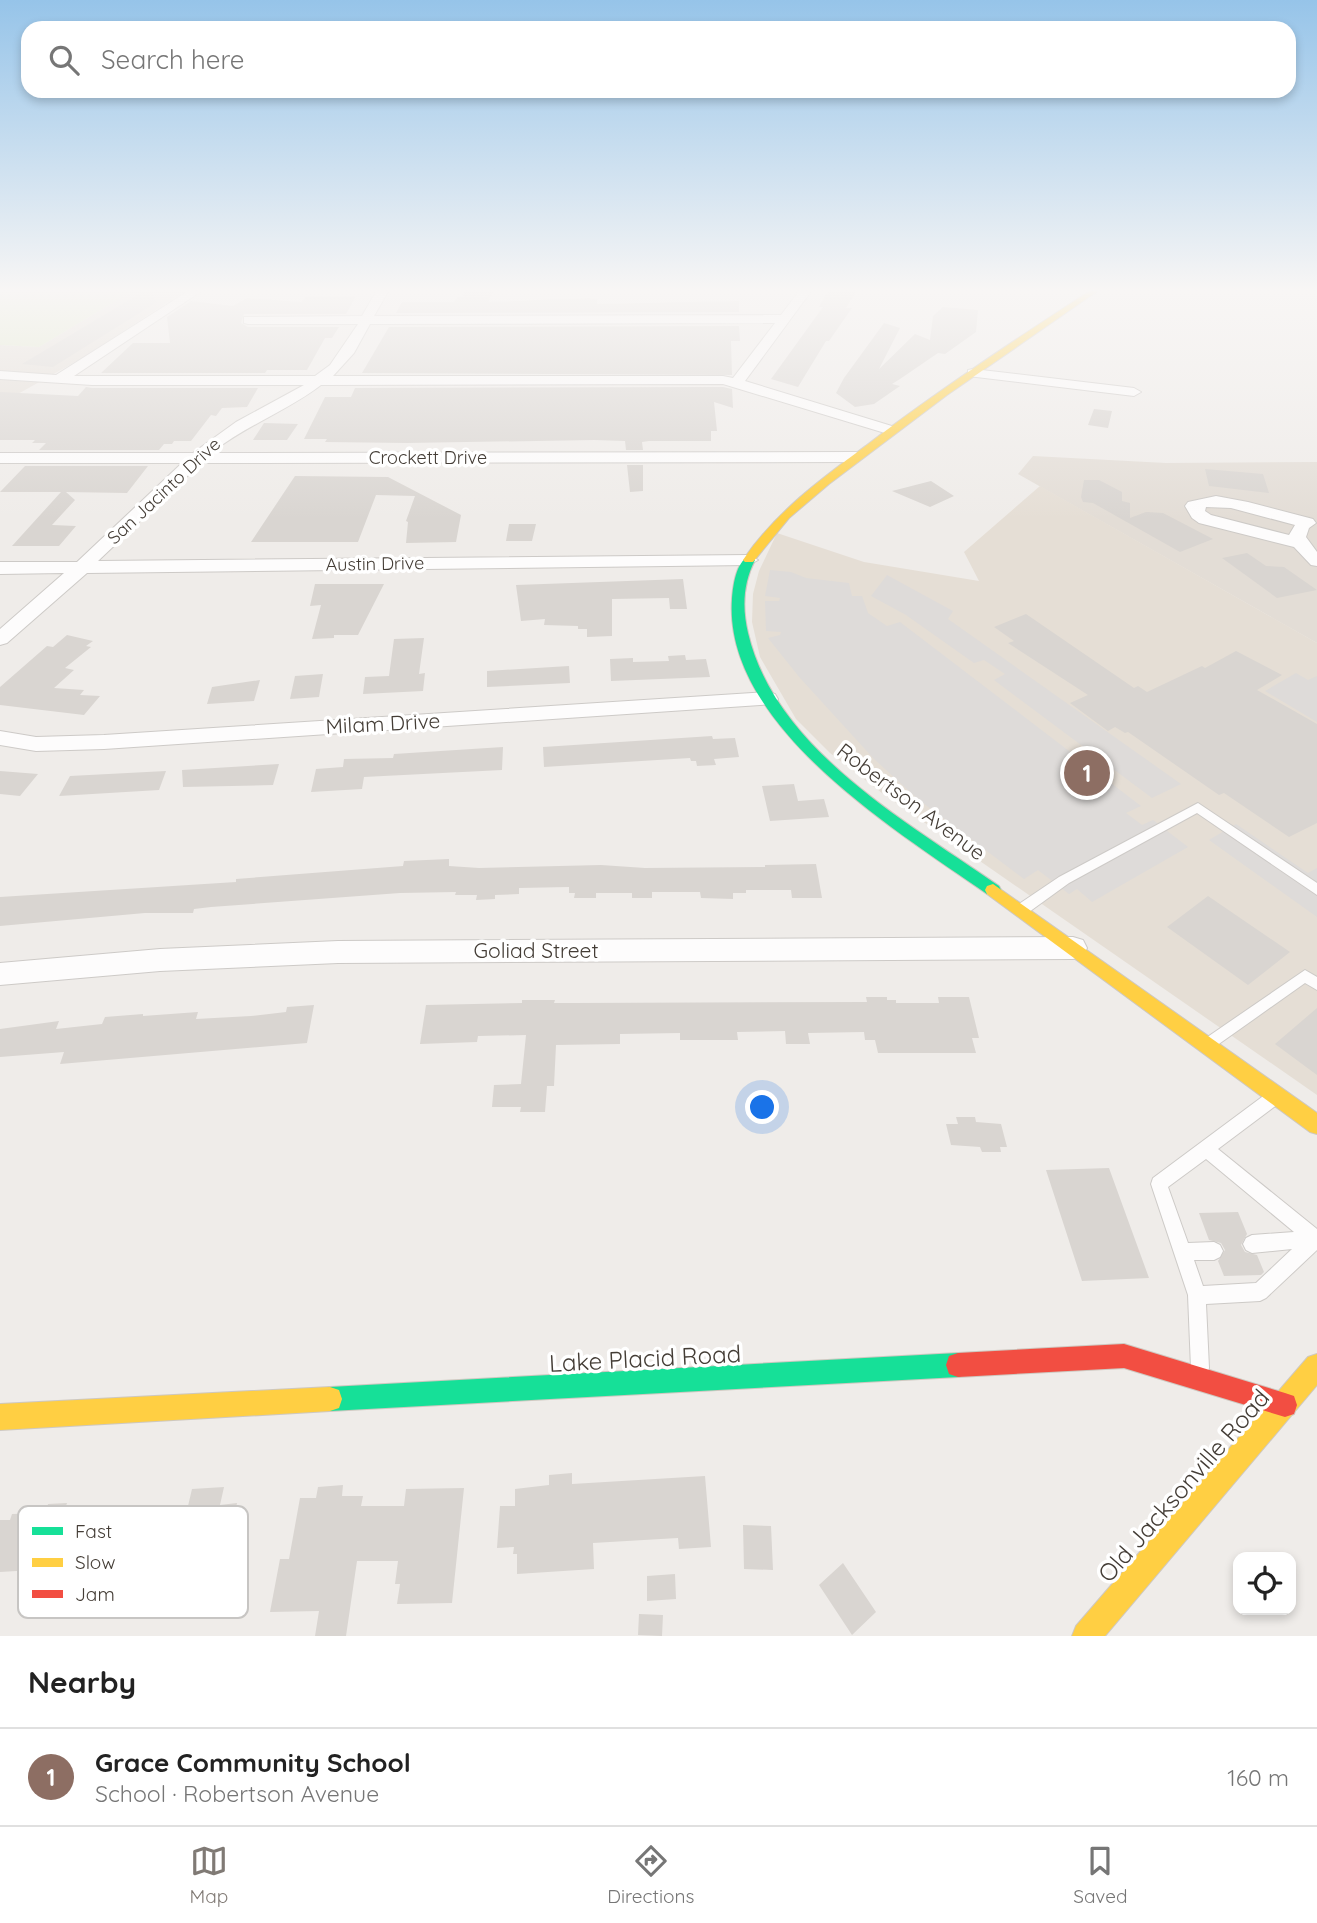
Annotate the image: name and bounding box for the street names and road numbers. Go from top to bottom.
street label: San Jacinto Drive [102,432,225,549]
street label: Crockett Drive [369,446,487,469]
street label: Austin Drive [325,551,425,576]
street label: Milam Drive [325,707,441,739]
street label: Robertson Avenue [832,737,991,865]
street label: Goliad Street [473,937,599,963]
street label: Lake Placid Road [548,1338,742,1378]
street label: Old Jacksonville Road [1091,1383,1275,1588]

